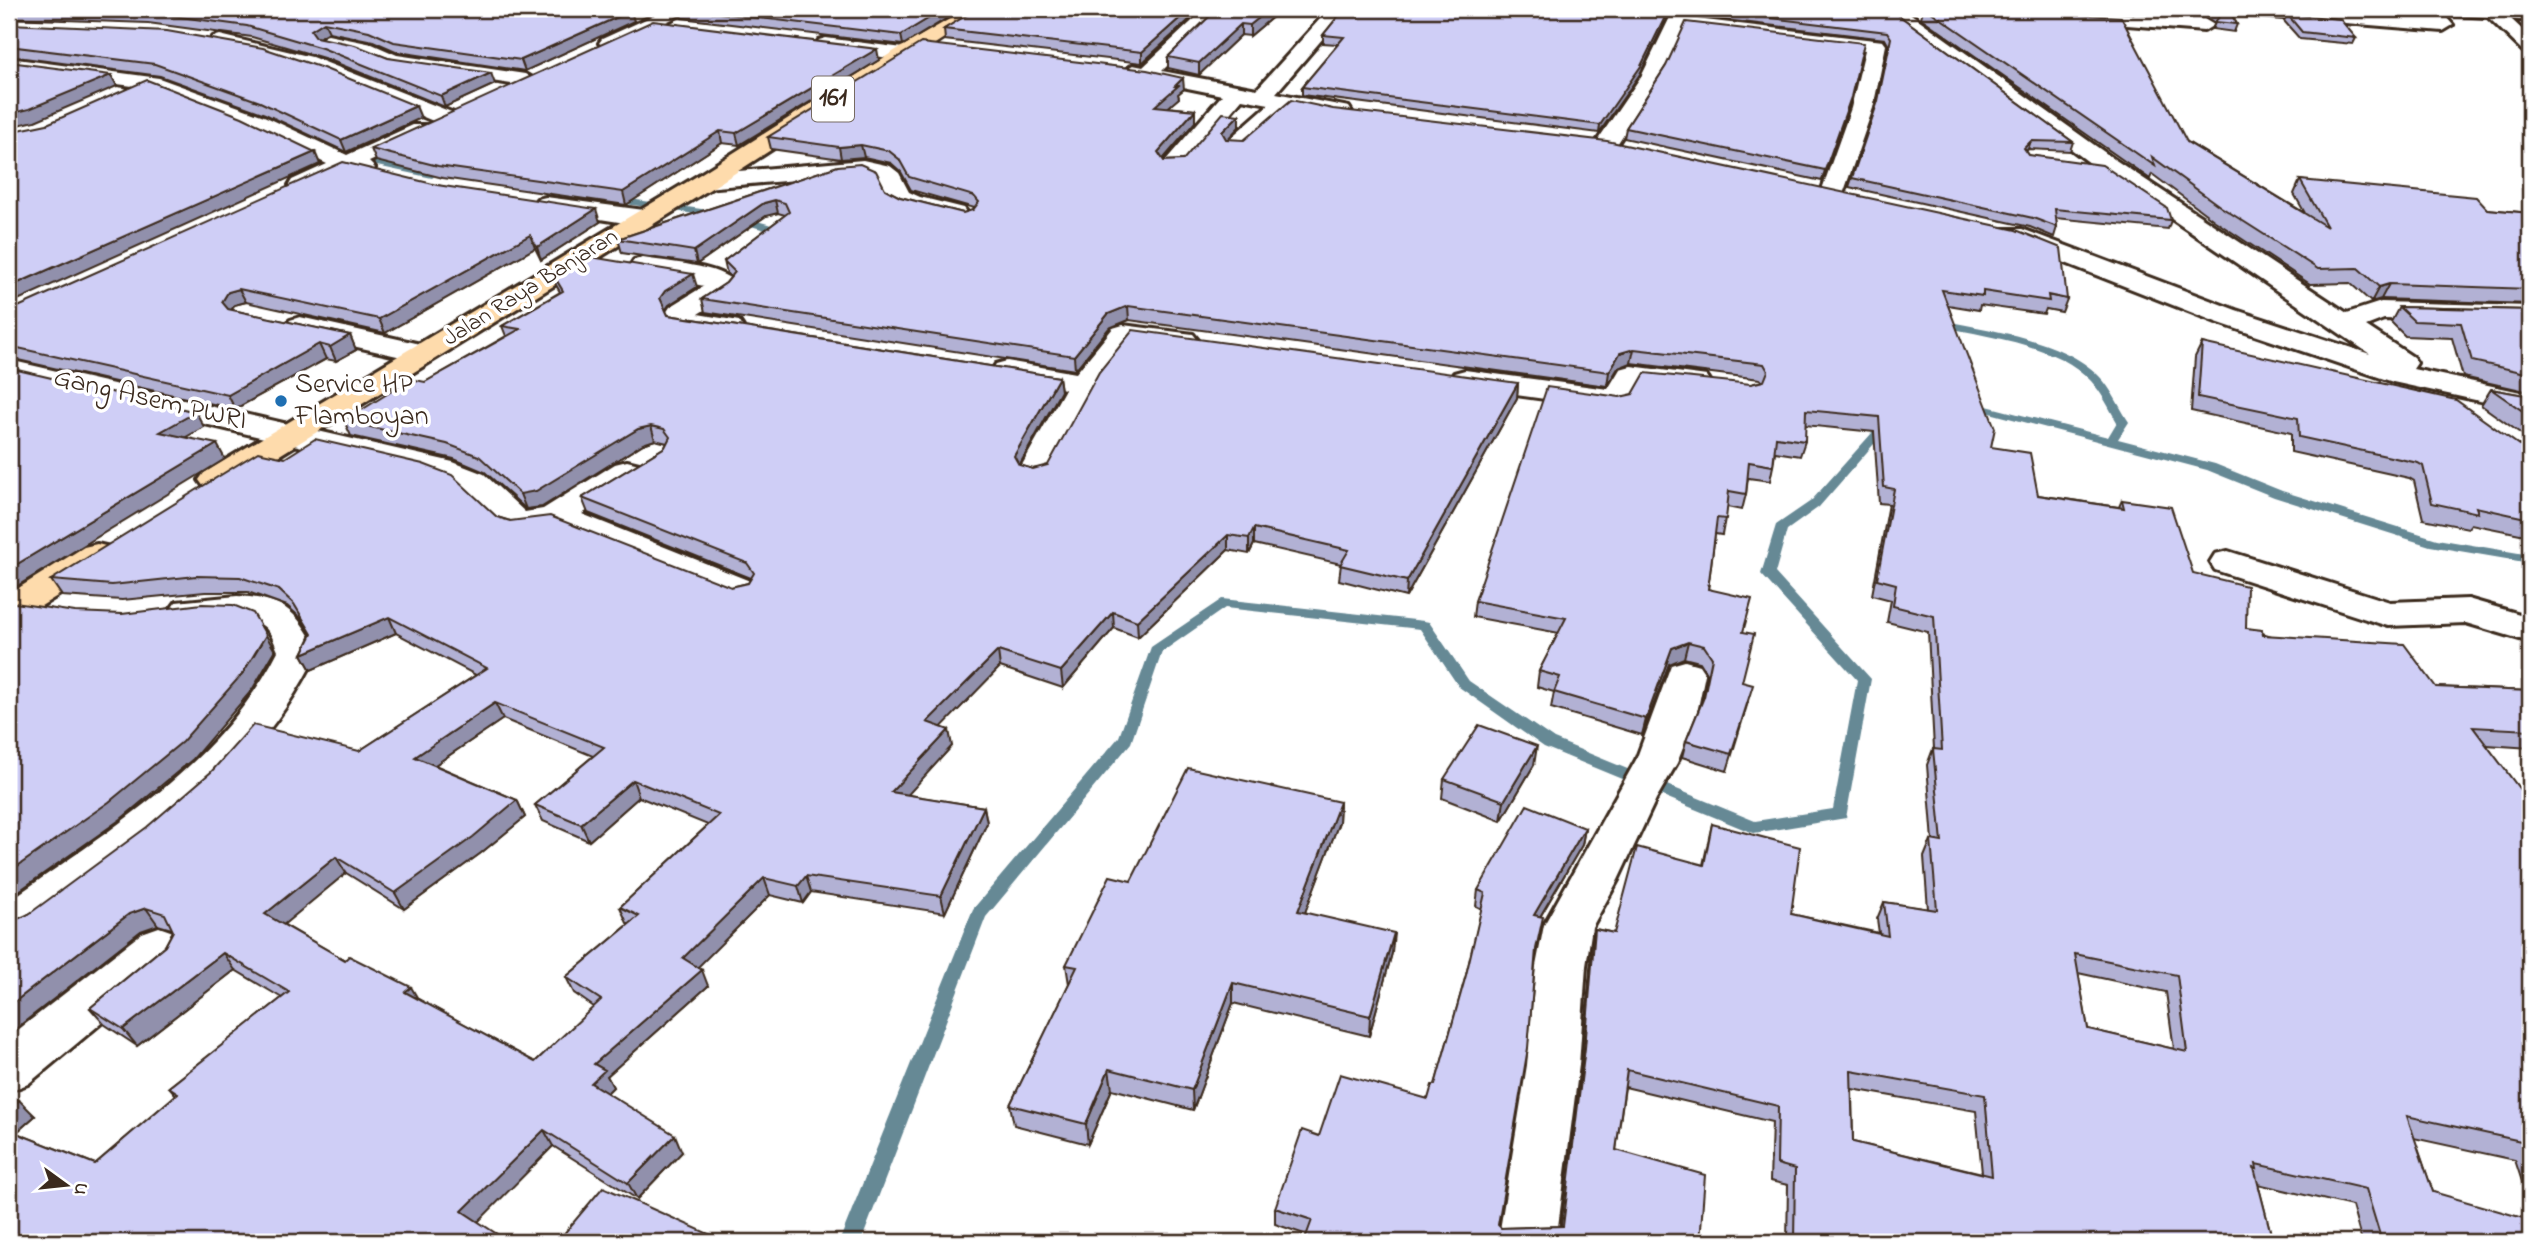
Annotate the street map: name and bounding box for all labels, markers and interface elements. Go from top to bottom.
road number: 161 [812,76,854,122]
street label: Jalan Raya Banjaran [437,221,626,357]
street label: Gang Asem PWRI [49,358,251,442]
place label: Service HP Flamboyan [294,365,429,438]
marker: Service HP Flamboyan [273,393,289,409]
north arrow [32,1150,102,1220]
text: U [65,1179,95,1198]

